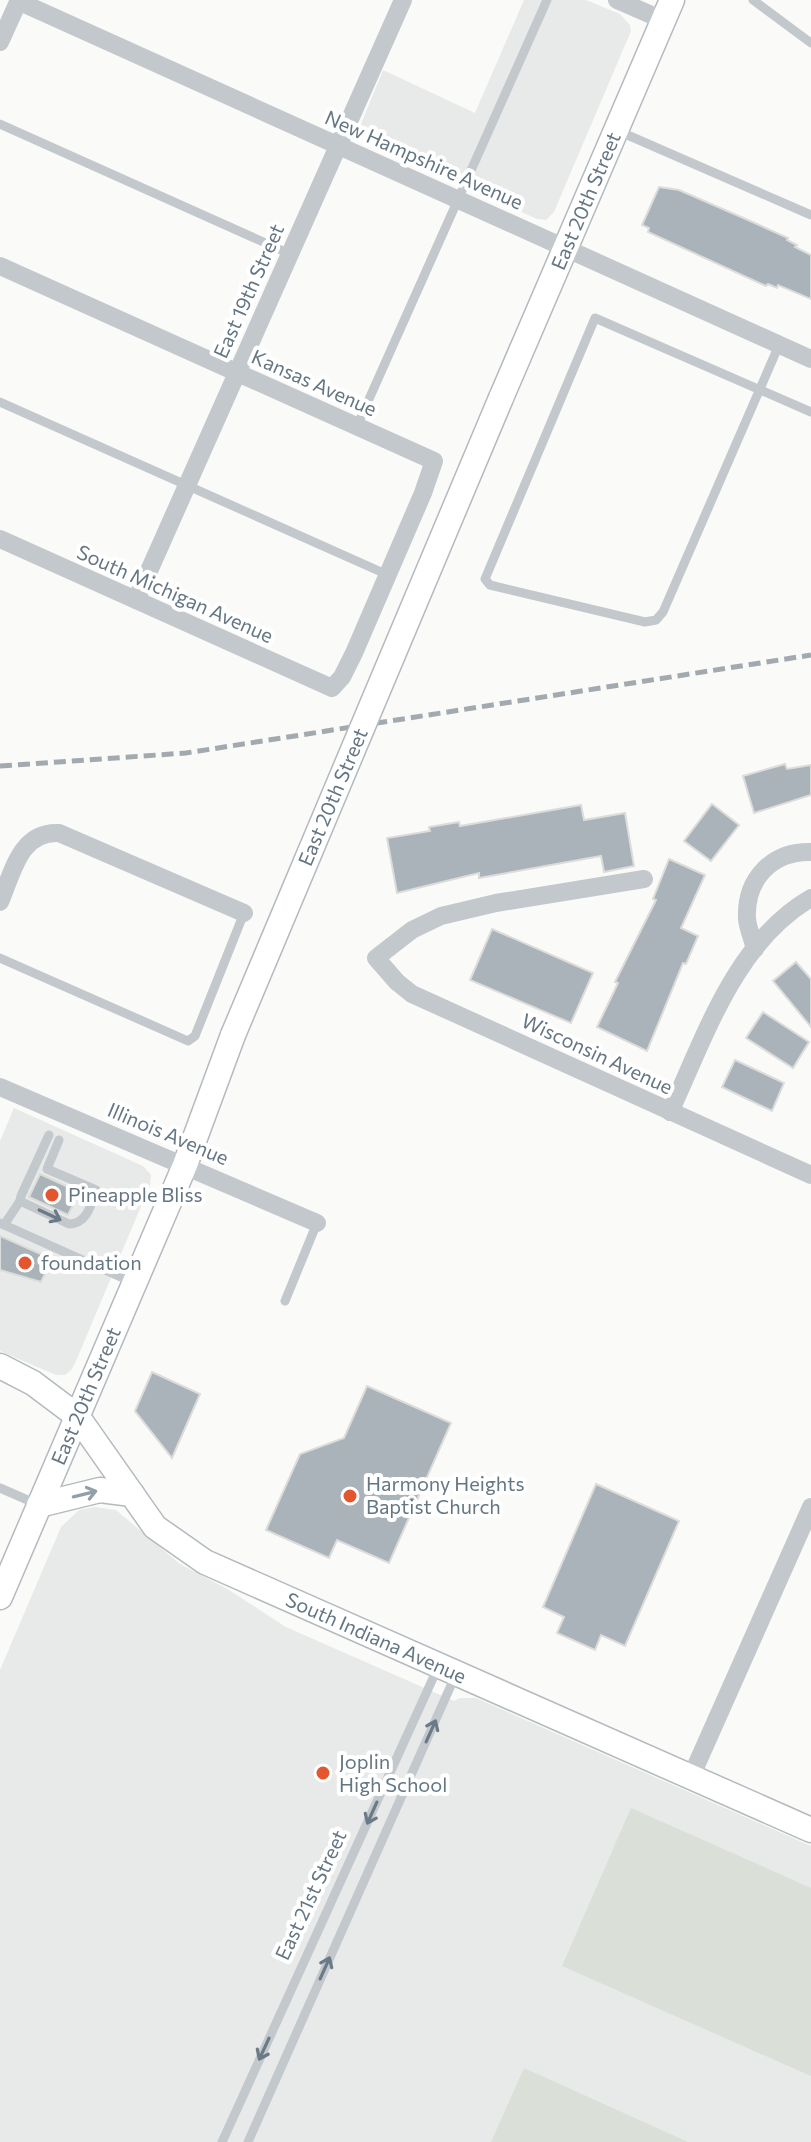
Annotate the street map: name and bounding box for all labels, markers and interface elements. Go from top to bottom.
street label: New Hampshire Avenue [322,105,527,214]
street label: East 20th Street [545,128,625,273]
street label: East 19th Street [208,220,288,361]
street label: Kansas Avenue [248,344,381,420]
street label: South Michigan Avenue [74,539,277,647]
street label: East 20th Street [292,724,372,869]
street label: Wisconsin Avenue [518,1008,677,1099]
street label: Illinois Avenue [104,1097,232,1169]
place label: Pineapple Bliss [68,1182,203,1206]
marker: Pineapple Bliss [43,1186,61,1204]
one-way arrow [38,1208,62,1223]
place label: foundation [41,1250,142,1274]
marker: foundation [16,1254,34,1272]
street label: East 20th Street [45,1323,125,1468]
place label: Harmony Heights Baptist Church [366,1471,525,1518]
one-way arrow [72,1485,98,1500]
marker: Harmony Heights Baptist Church [341,1487,359,1505]
street label: South Indiana Avenue [282,1586,470,1688]
one-way arrow [424,1719,439,1743]
place label: Joplin High School [339,1749,447,1796]
marker: Joplin High School [314,1764,332,1782]
one-way arrow [364,1801,379,1825]
street label: East 21st Street [269,1826,351,1963]
one-way arrow [319,1957,334,1981]
one-way arrow [256,2037,271,2061]

